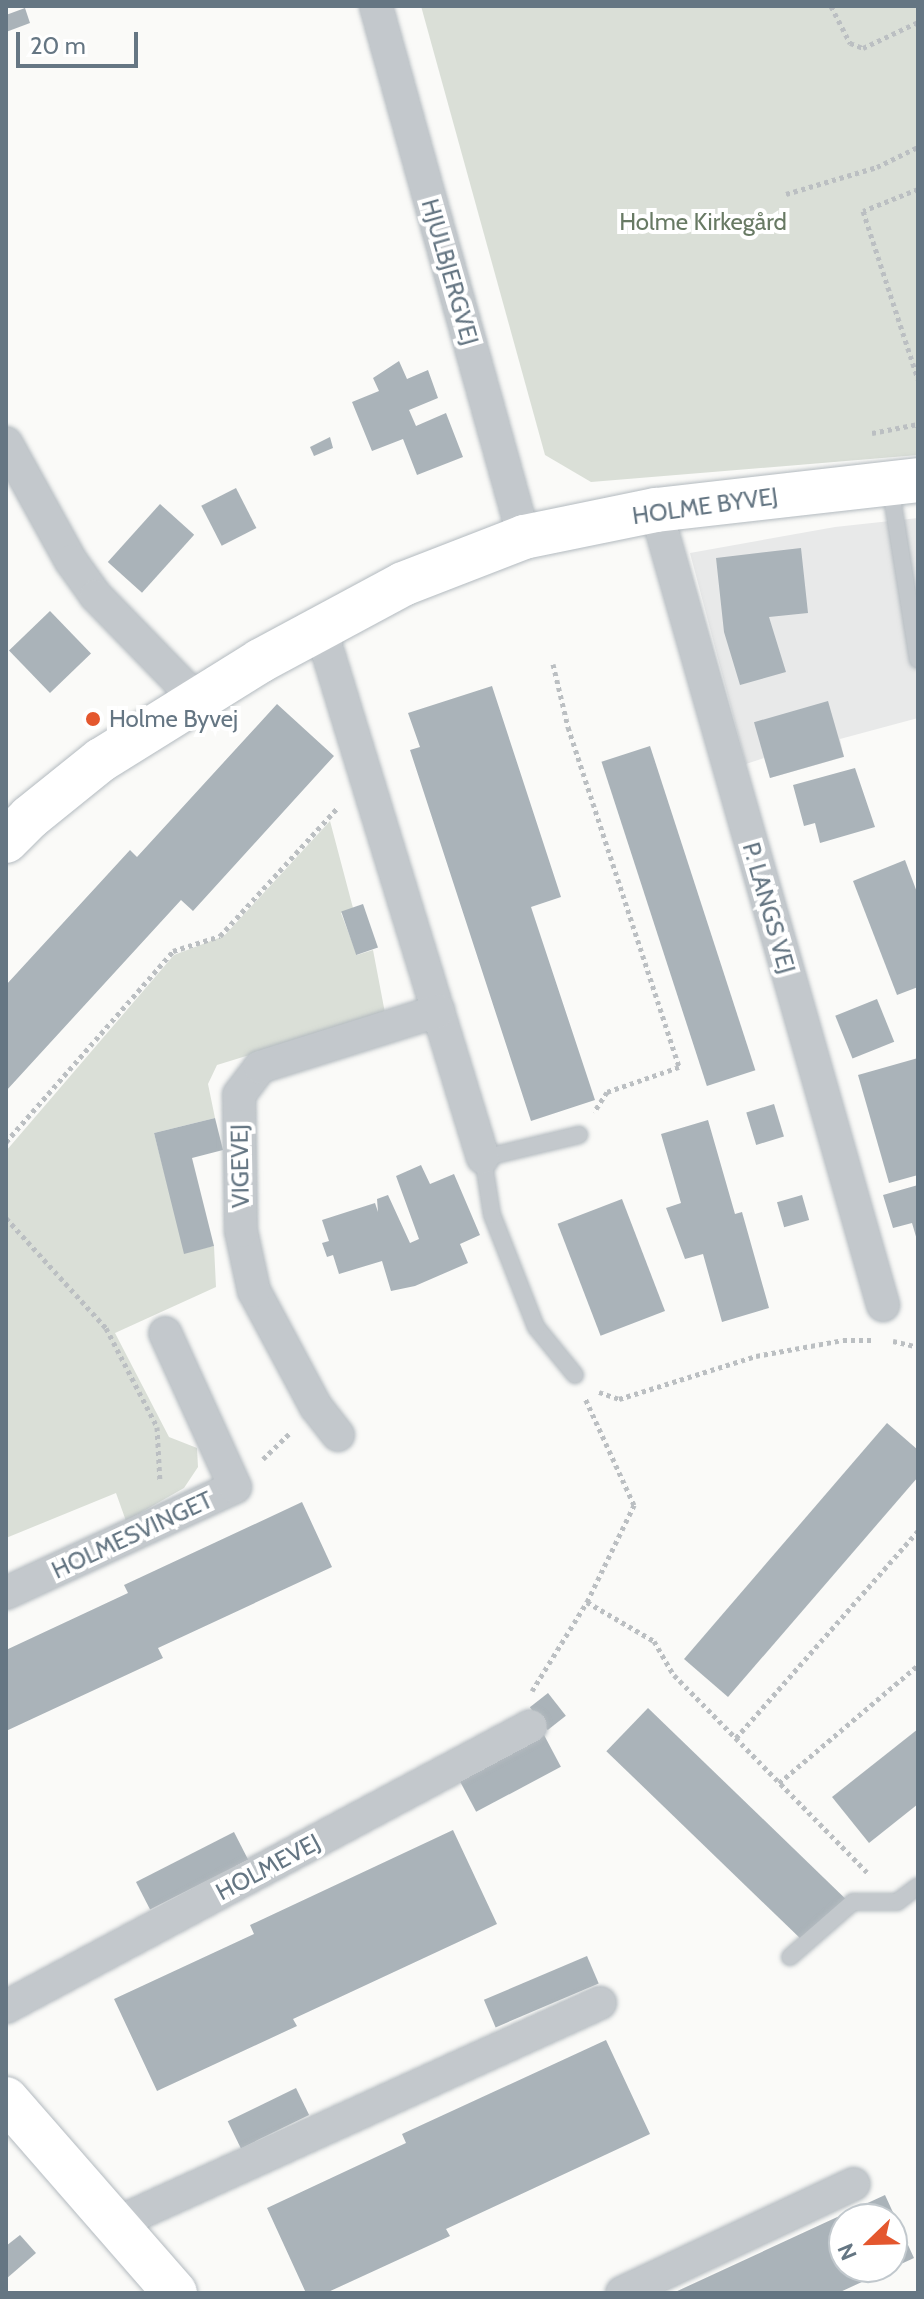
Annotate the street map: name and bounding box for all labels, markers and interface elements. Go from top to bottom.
scale bar [20,16,142,66]
text: 20 m [30,31,86,60]
street label: HJULBJERGVEJ [415,196,485,348]
park label: Holme Kirkegård [619,208,787,236]
street label: HOLME BYVEJ [630,482,780,530]
place label: Holme Byvej [109,705,238,733]
marker: Holme Byvej [84,710,102,728]
street label: P. LANGS VEJ [736,839,802,977]
street label: VIGEVEJ [225,1124,255,1208]
street label: HOLMESVINGET [47,1485,217,1585]
street label: HOLMEVEJ [211,1827,325,1907]
north arrow [828,2203,908,2283]
text: N [832,2239,863,2264]

